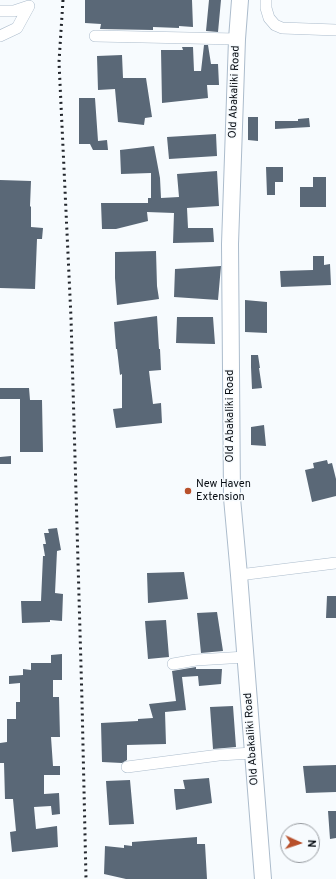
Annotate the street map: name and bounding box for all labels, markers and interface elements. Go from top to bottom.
street label: Old Abakaliki Road [227,45,243,139]
street label: Old Abakaliki Road [224,370,238,462]
place label: New Haven Extension [196,478,251,504]
marker: New Haven Extension [183,486,193,496]
street label: Old Abakaliki Road [242,692,262,786]
north arrow [280,823,320,863]
text: N [304,839,318,848]

